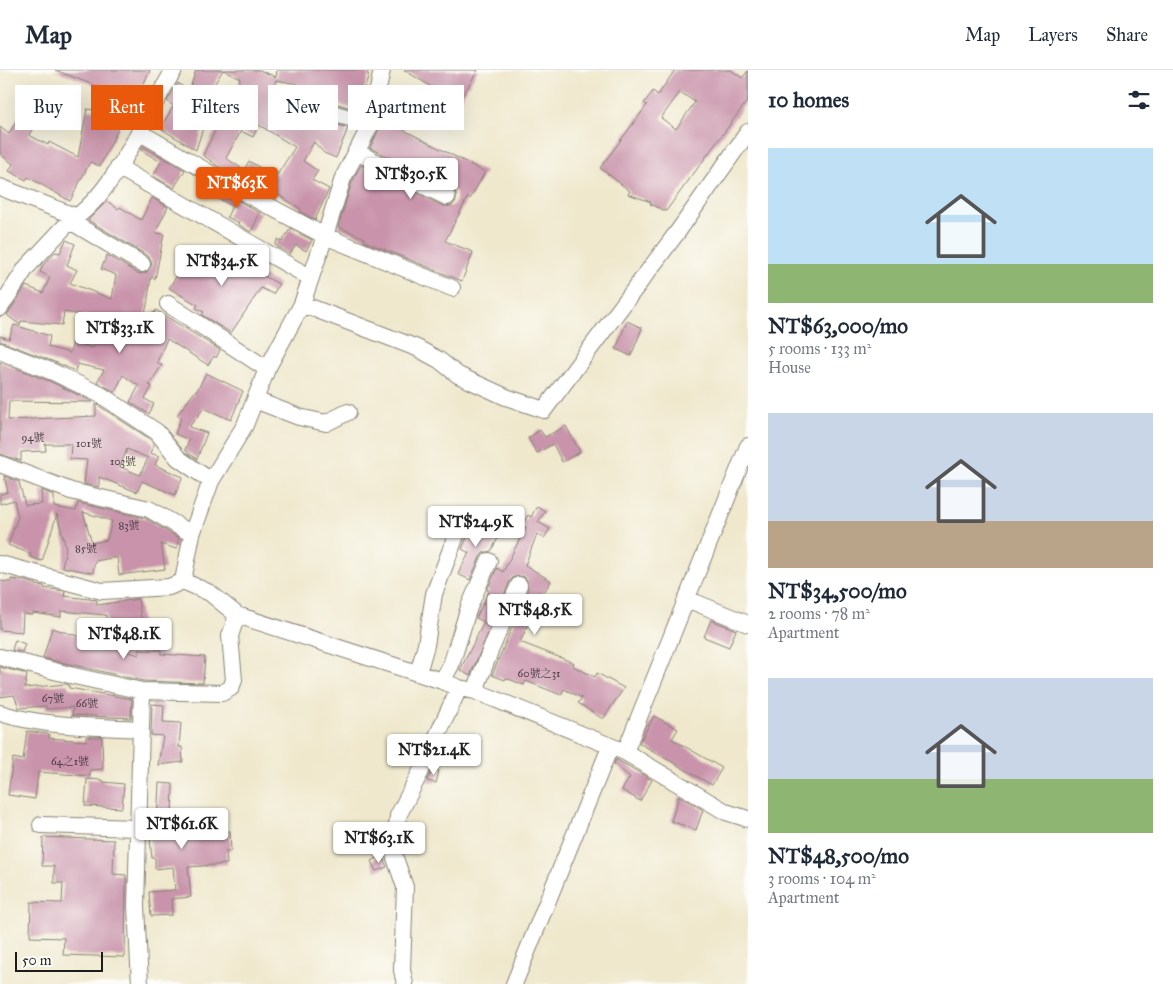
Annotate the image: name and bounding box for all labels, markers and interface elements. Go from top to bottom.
text: Map [25,20,72,50]
text: Map [965,24,1000,46]
text: Layers [1028,24,1078,46]
text: Share [1106,24,1148,46]
chip: Buy [15,85,81,130]
chip: Rent [91,85,163,130]
chip: Filters [173,85,258,130]
chip: New [268,85,338,130]
chip: Apartment [348,85,464,130]
icon: filters [1125,86,1153,114]
text: 10 homes [768,87,849,113]
pin: NT$30.5K [359,158,463,200]
text: NT$30.5K [375,164,447,183]
pin: NT$63K [196,166,278,209]
text: NT$63K [207,173,267,192]
icon: home [916,181,1006,271]
pin: NT$34.5K [170,244,274,287]
text: NT$34.5K [186,251,258,270]
pin: NT$33.1K [68,312,172,354]
text: NT$63,000/mo [768,313,908,339]
text: NT$33.1K [86,318,154,337]
text: 5 rooms · 133 m² [768,339,871,358]
text: House [768,358,811,377]
house number: 94號 [21,431,45,444]
house number: 101號 [76,437,102,450]
icon: home [916,446,1006,536]
house number: 103號 [110,455,136,468]
pin: NT$24.9K [424,506,528,548]
text: NT$24.9K [439,512,513,531]
house number: 83號 [118,519,140,532]
house number: 85號 [75,542,97,555]
text: NT$34,500/mo [768,578,907,604]
pin: NT$48.5K [483,594,587,636]
text: NT$48.5K [498,600,572,619]
text: 2 rooms · 78 m² [768,604,870,623]
pin: NT$48.1K [72,618,176,660]
text: Apartment [768,623,840,642]
text: NT$48.1K [88,624,160,643]
house number: 60號之31 [518,667,560,680]
house number: 67號 [42,692,64,705]
house number: 66號 [76,697,98,710]
icon: home [916,711,1006,801]
pin: NT$21.4K [382,734,486,776]
text: NT$21.4K [398,740,470,759]
house number: 64之1號 [51,755,89,768]
pin: NT$61.6K [130,808,234,850]
text: NT$61.6K [146,814,218,833]
pin: NT$63.1K [327,822,431,864]
text: NT$63.1K [344,828,414,847]
text: NT$48,500/mo [768,843,909,869]
text: 3 rooms · 104 m² [768,869,876,888]
text: Apartment [768,888,840,907]
scale bar [15,949,102,972]
text: 50 m [22,952,51,969]

